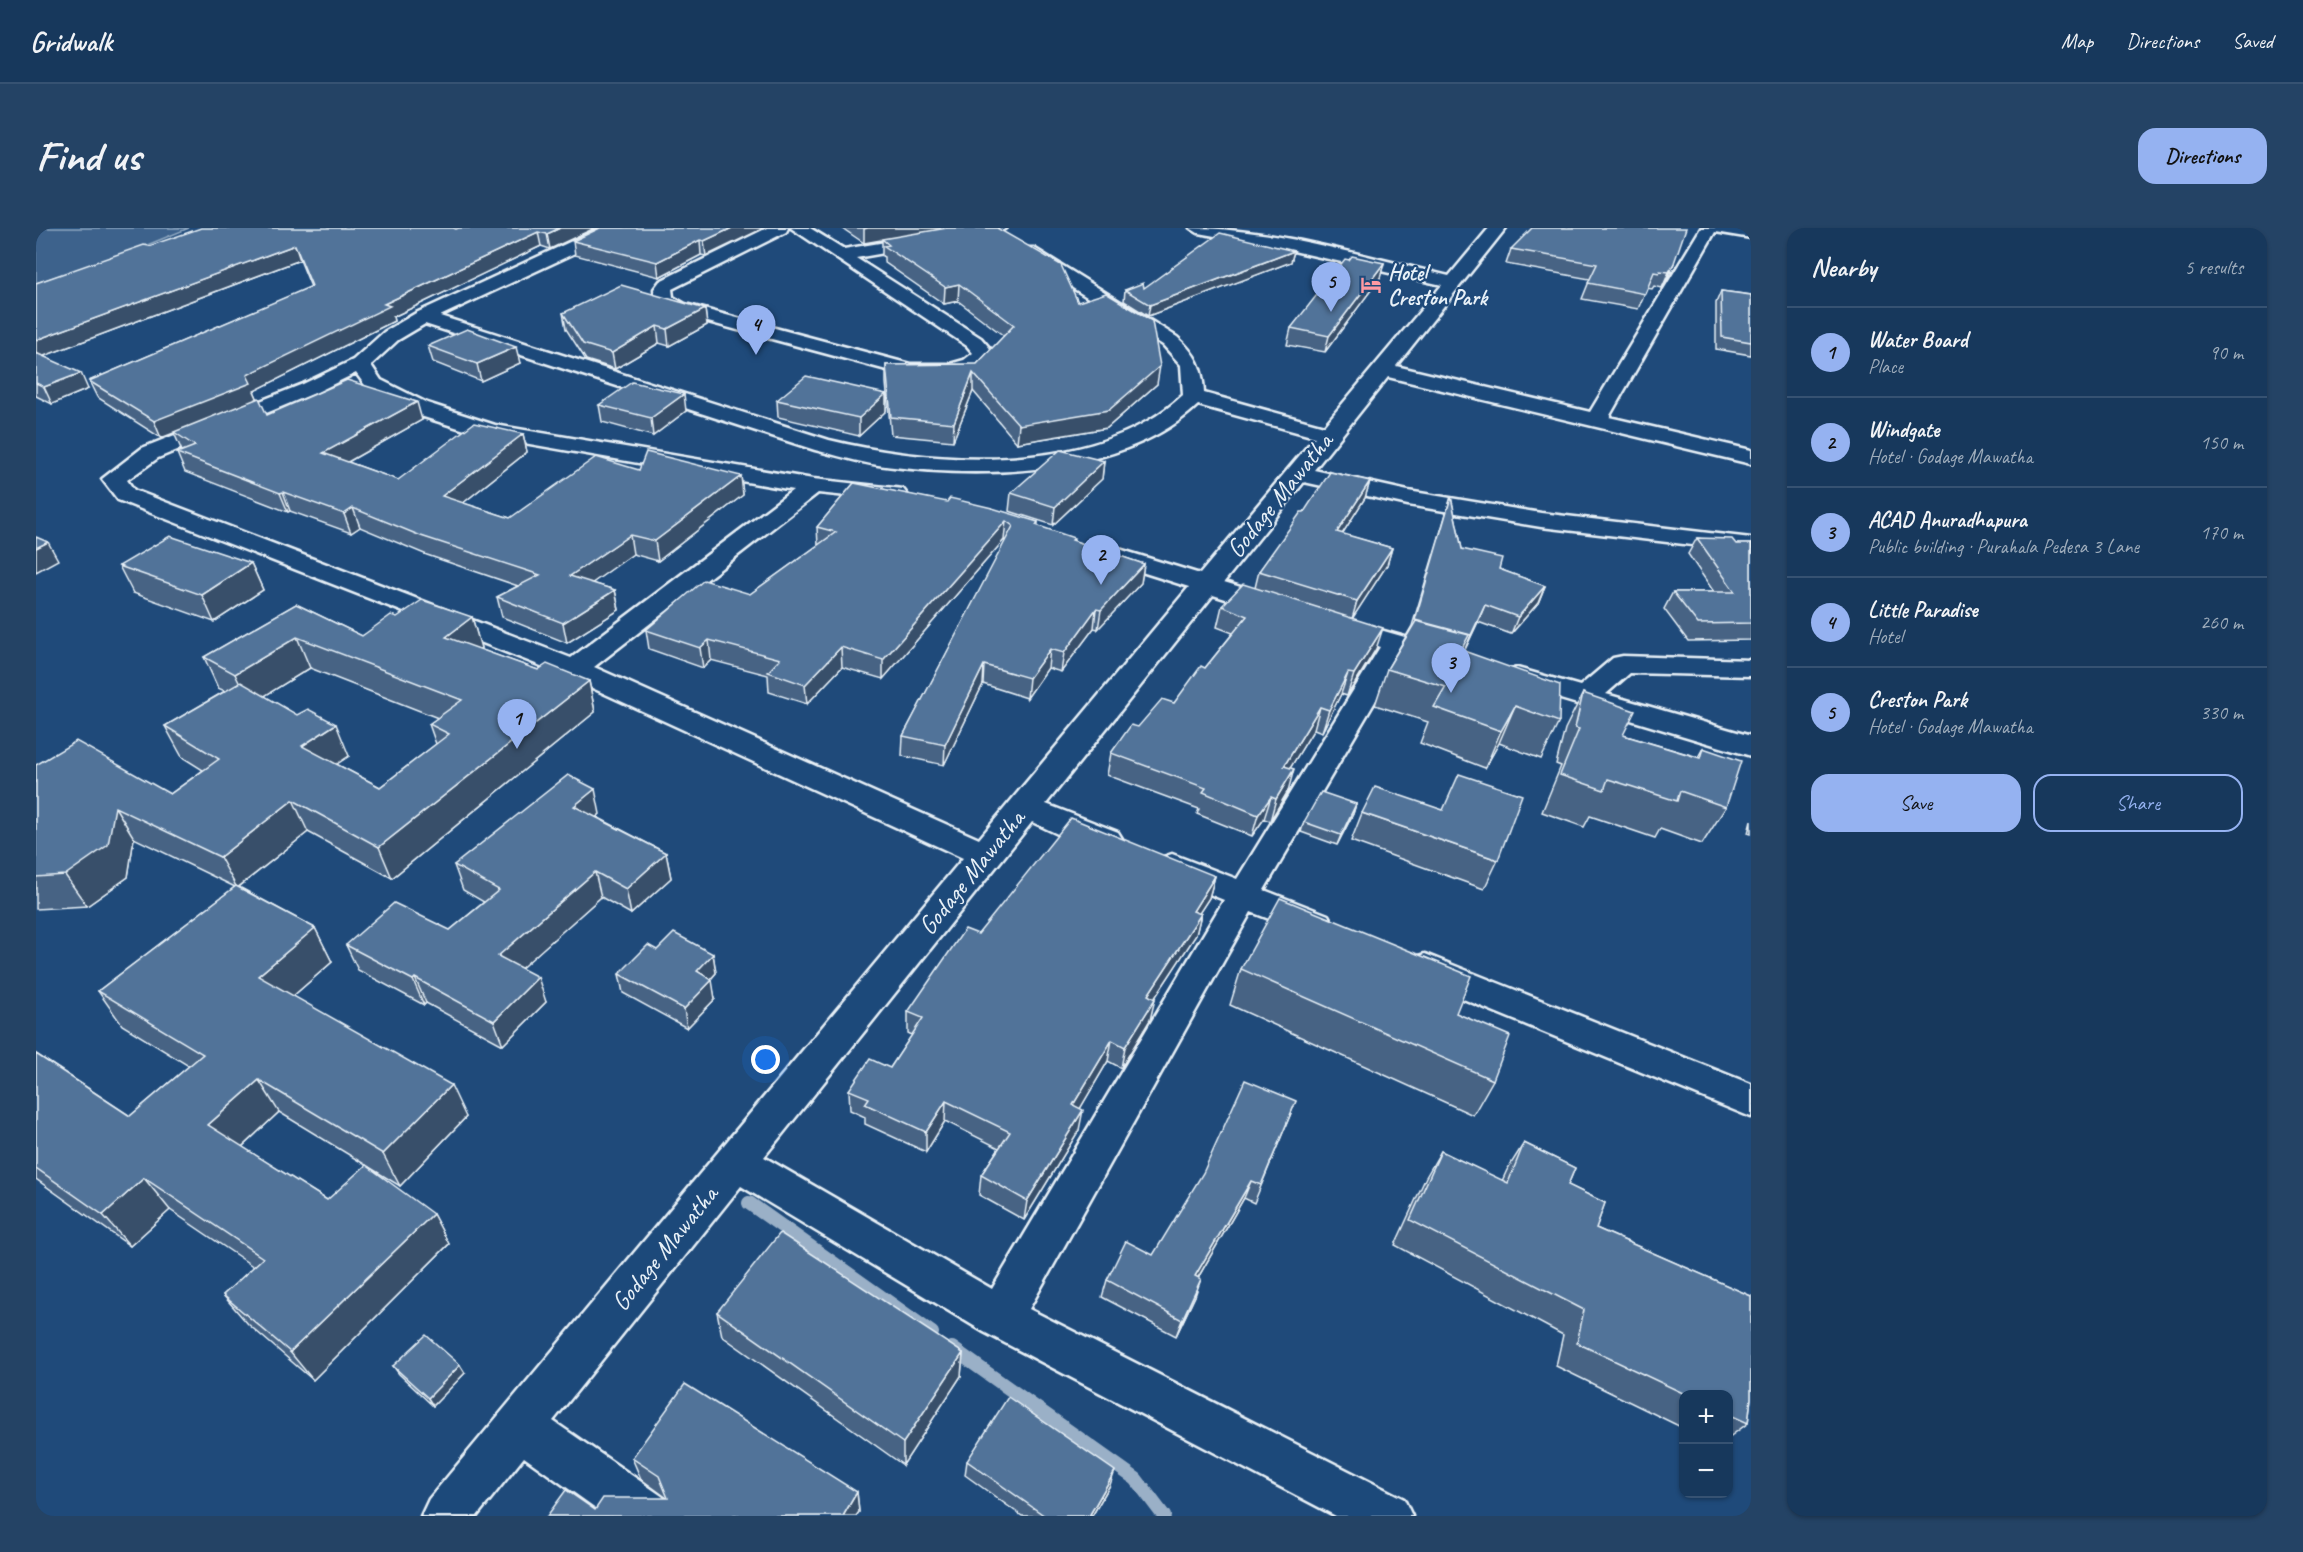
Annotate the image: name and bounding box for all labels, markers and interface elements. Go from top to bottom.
text: Gridwalk [30,24,112,59]
text: Map [2061,28,2093,54]
text: Directions [2126,28,2199,54]
text: Saved [2232,28,2273,54]
button: Directions [2138,128,2267,184]
text: Find us [36,130,141,183]
text: Nearby [1811,251,1876,284]
text: 5 results [2184,255,2243,280]
place label: Hotel Creston Park [1388,259,1489,312]
pin: 5 [1312,262,1350,312]
hotel icon: Hotel Creston Park [1359,273,1383,297]
pin: 4 [736,306,776,355]
text: Water Board [1868,326,1968,354]
text: 1 [1826,340,1835,365]
text: 90 m [2209,340,2243,365]
text: Place [1868,354,1903,379]
text: Windgate [1868,416,1939,444]
street label: Godage Mawatha [1219,424,1341,565]
text: 2 [1826,430,1835,455]
text: 150 m [2200,430,2243,455]
text: Hotel · Godage Mawatha [1868,444,2033,469]
text: ACAD Anuradhapura [1868,506,2027,534]
text: 3 [1826,520,1835,545]
text: 170 m [2200,520,2243,545]
text: Public building · Purahala Pedesa 3 Lane [1868,534,2139,559]
pin: 2 [1082,536,1120,585]
text: Little Paradise [1868,596,1978,624]
text: 4 [1826,610,1835,635]
text: 260 m [2200,610,2243,635]
text: Hotel [1868,624,1903,649]
pin: 3 [1432,644,1470,693]
text: Creston Park [1868,686,1967,714]
pin: 1 [498,700,536,749]
text: 5 [1826,700,1835,725]
text: 330 m [2200,700,2243,725]
text: Hotel · Godage Mawatha [1868,714,2033,739]
button: Save [1811,774,2021,832]
button: Share [2033,774,2243,832]
street label: Godage Mawatha [911,801,1033,942]
your location [751,1045,780,1074]
street label: Godage Mawatha [604,1177,726,1318]
map controls [1679,1390,1733,1498]
button: + [1679,1390,1733,1444]
button: − [1679,1444,1733,1498]

